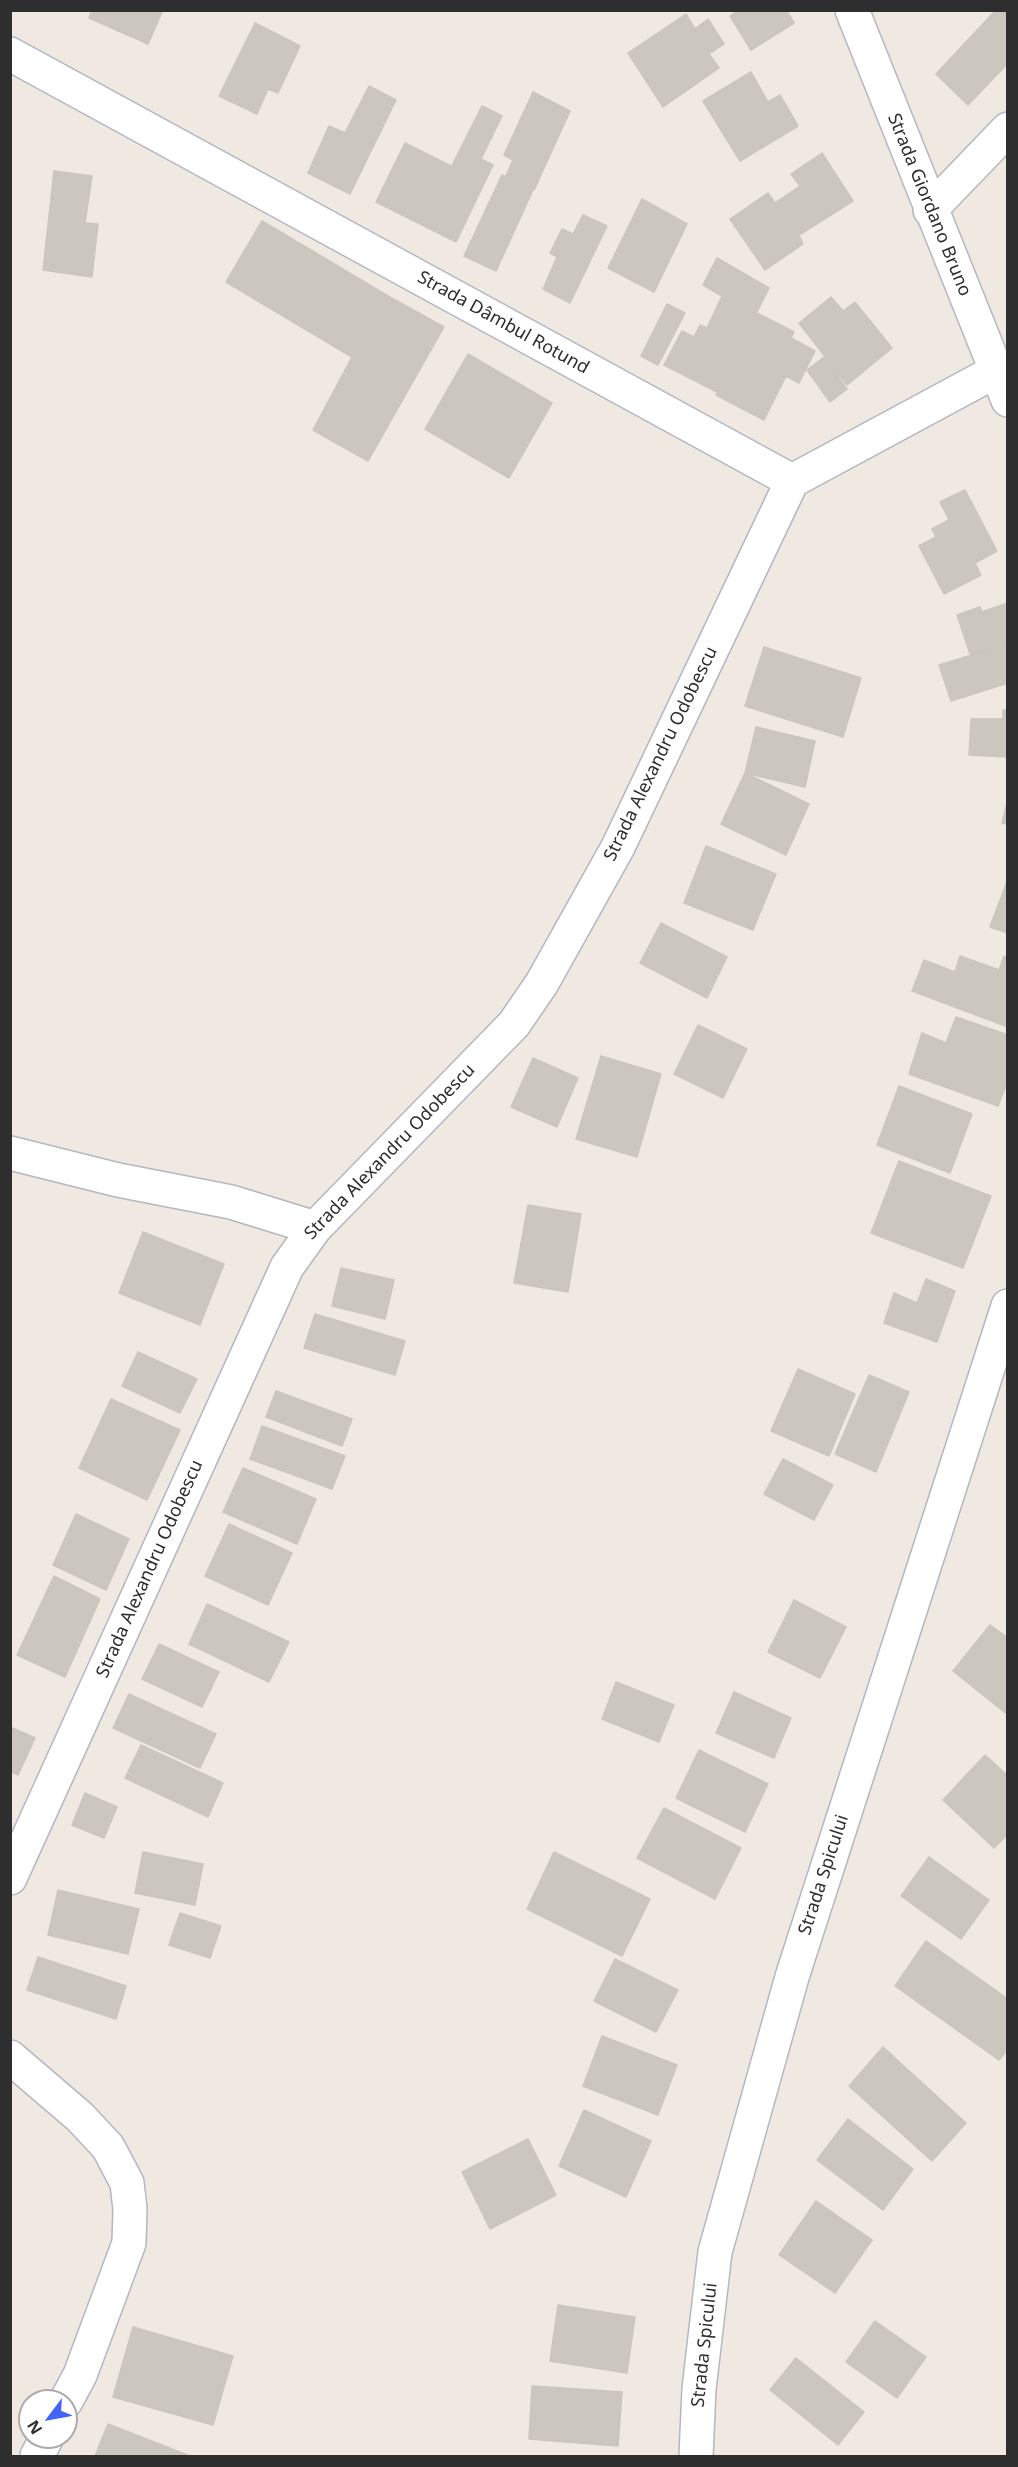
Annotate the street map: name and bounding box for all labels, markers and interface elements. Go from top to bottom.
street label: Strada Giordano Bruno [882,110,976,300]
street label: Strada Dâmbul Rotund [413,267,593,379]
street label: Strada Alexandru Odobescu [600,643,722,865]
street label: Strada Alexandru Odobescu [300,1060,480,1244]
street label: Strada Alexandru Odobescu [92,1457,208,1681]
street label: Strada Spicului [794,1812,854,1938]
street label: Strada Spicului [688,2282,722,2408]
north arrow [18,2389,78,2449]
text: N [22,2416,47,2439]

